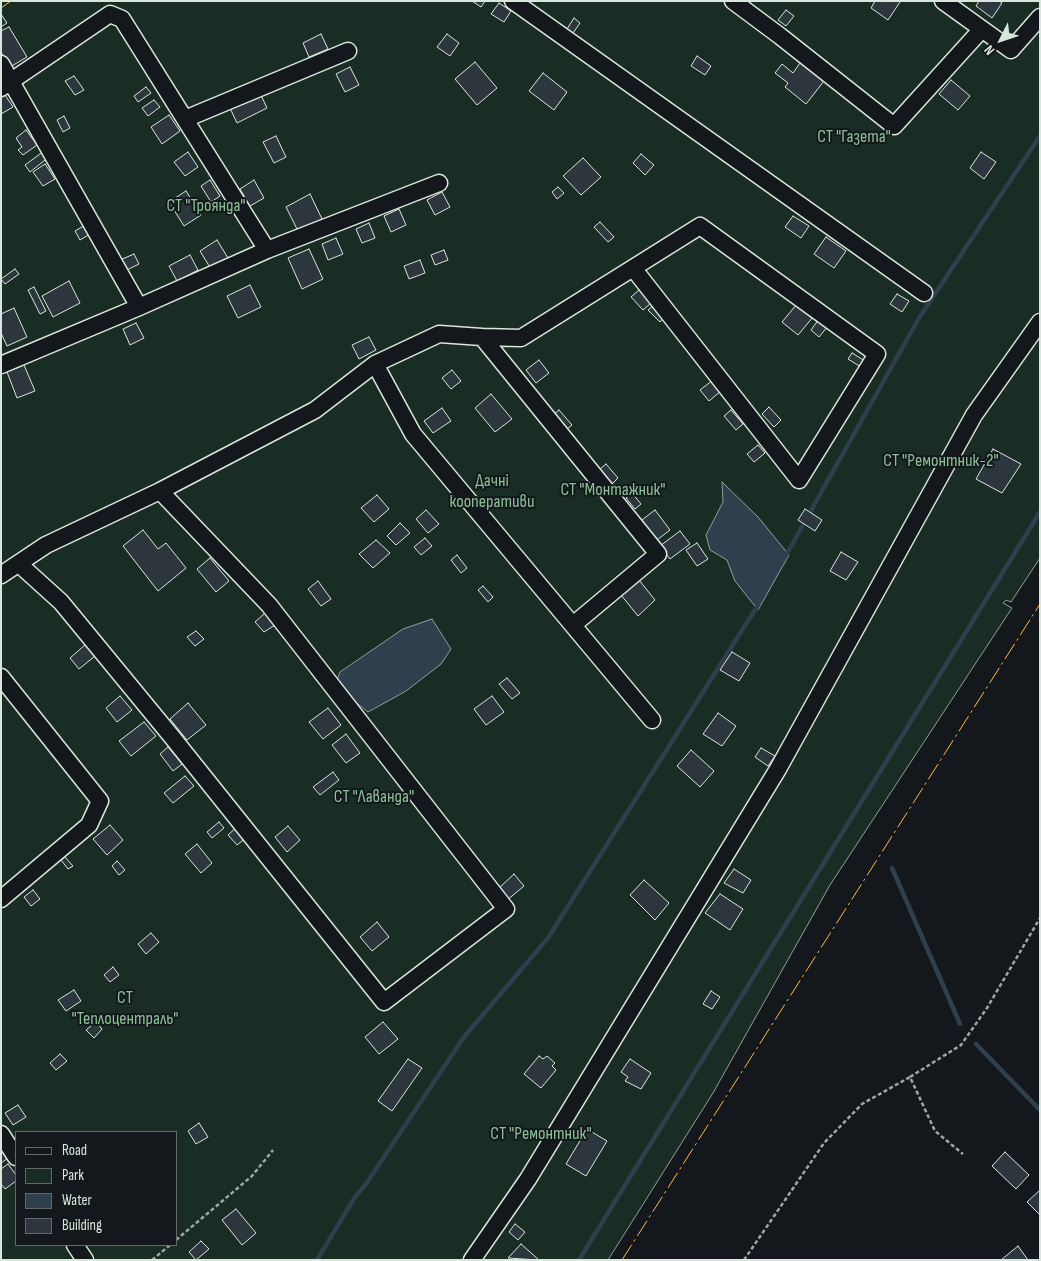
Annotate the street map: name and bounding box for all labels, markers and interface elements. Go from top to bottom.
north arrow [976,15,1026,65]
text: N [980,42,998,59]
park label: СТ "Газета" [817,126,891,148]
park label: СТ "Троянда" [166,195,246,217]
park label: СТ "Ремонтник-2" [883,450,999,472]
park label: Дачні кооперативи [450,470,534,512]
park label: СТ "Монтажник" [561,479,665,501]
park label: СТ "Лаванда" [334,786,414,808]
park label: СТ "Теплоцентраль" [71,987,179,1030]
park label: СТ "Ремонтник" [490,1123,592,1145]
legend [15,1131,178,1246]
text: Road [62,1141,87,1160]
text: Park [62,1166,84,1185]
text: Water [62,1191,92,1210]
text: Building [62,1216,102,1235]

